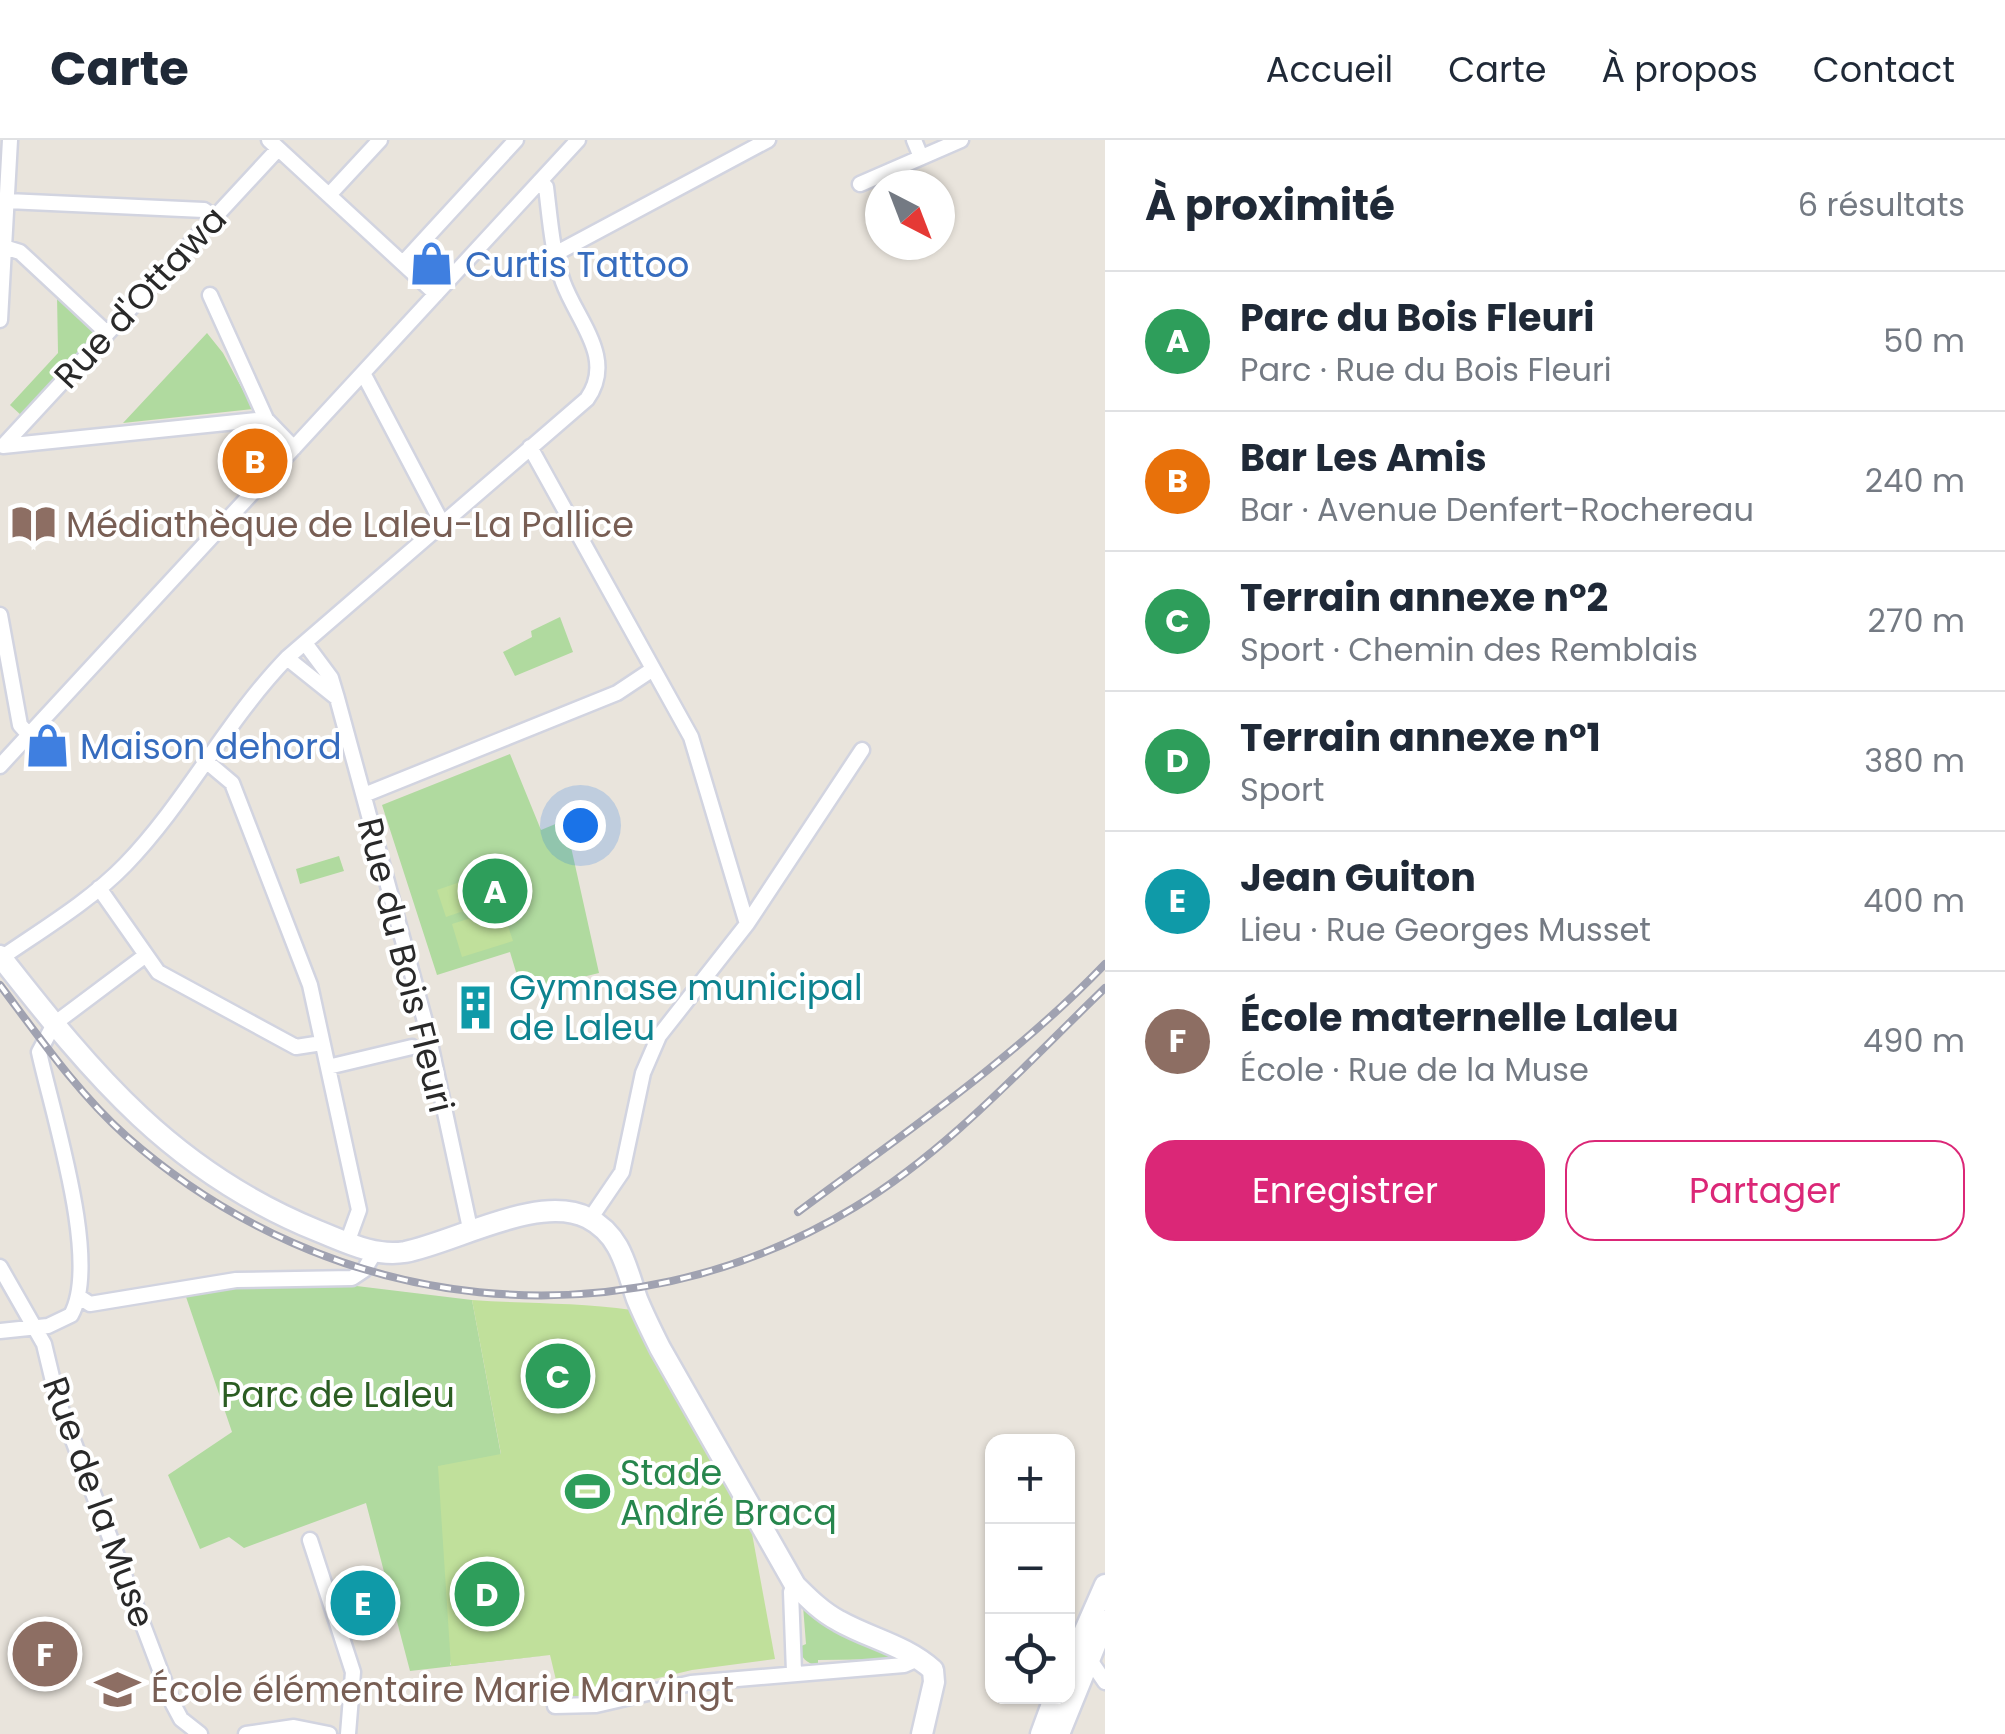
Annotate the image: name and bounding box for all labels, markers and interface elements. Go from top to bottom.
text: Carte [50,35,189,102]
text: Accueil [1266,45,1393,94]
text: Carte [1448,45,1546,94]
text: À propos [1601,45,1758,94]
text: Contact [1813,45,1955,94]
north arrow [865,170,955,260]
text: À proximité [1145,176,1395,235]
text: 6 résultats [1798,182,1965,227]
street label: Rue d'Ottawa [43,195,237,399]
shop icon: Curtis Tattoo [408,240,456,288]
place label: Curtis Tattoo [465,240,689,289]
text: Parc du Bois Fleuri [1240,291,1595,344]
text: A [1166,318,1189,363]
text: 50 m [1883,318,1965,363]
text: Parc · Rue du Bois Fleuri [1240,347,1612,392]
pin: B [222,424,288,498]
text: Bar Les Amis [1240,431,1487,484]
text: B [1167,458,1188,503]
text: 240 m [1865,458,1965,503]
text: Bar · Avenue Denfert-Rochereau [1240,487,1754,532]
library icon: Médiathèque de Laleu-La Pallice [9,500,57,548]
place label: Médiathèque de Laleu-La Pallice [66,500,634,549]
text: Terrain annexe n°2 [1240,571,1608,624]
text: C [1165,598,1190,643]
text: 270 m [1868,598,1965,643]
text: Sport · Chemin des Remblais [1240,627,1698,672]
text: Terrain annexe n°1 [1240,711,1601,764]
shop icon: Maison dehord [23,722,71,770]
place label: Maison dehord [80,722,342,771]
text: D [1166,738,1189,783]
text: 380 m [1864,738,1965,783]
text: Sport [1240,767,1324,812]
your location [555,800,606,851]
street label: Rue du Bois Fleuri [346,812,466,1118]
text: Jean Guiton [1240,851,1476,904]
pin: A [462,854,528,928]
text: E [1169,878,1186,923]
text: 400 m [1863,878,1965,923]
text: Lieu · Rue Georges Musset [1240,907,1651,952]
place label: Gymnase municipal de Laleu [509,963,863,1052]
building icon: Gymnase municipal de Laleu [452,983,500,1031]
text: École maternelle Laleu [1240,991,1679,1044]
text: F [1169,1018,1186,1063]
text: 490 m [1863,1018,1965,1063]
text: École · Rue de la Muse [1240,1047,1589,1092]
button: Enregistrer [1145,1140,1545,1241]
button: Partager [1565,1140,1965,1241]
pin: C [526,1338,590,1414]
street label: Rue de la Muse [31,1370,167,1634]
park label: Parc de Laleu [221,1370,455,1419]
map controls [985,1434,1075,1704]
button: + [985,1434,1075,1524]
place label: Stade André Bracq [620,1448,837,1537]
sports icon: Stade André Bracq [563,1468,611,1516]
button: − [985,1524,1075,1614]
pin: D [454,1556,520,1632]
pin: E [330,1566,396,1640]
button: locate [985,1614,1075,1704]
pin: F [12,1616,78,1692]
school or university icon: École élémentaire Marie Marvingt [94,1665,142,1713]
place label: École élémentaire Marie Marvingt [151,1665,734,1714]

